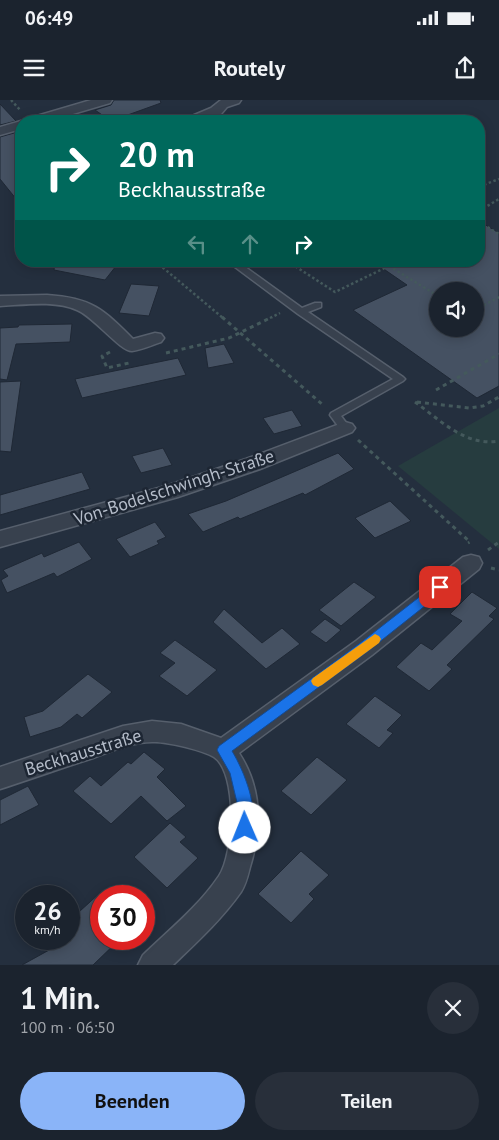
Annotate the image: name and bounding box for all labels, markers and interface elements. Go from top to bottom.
text: 06:49 [25,6,73,30]
icon: menu [20,54,48,82]
text: Routely [214,54,285,82]
icon: share [451,54,479,82]
text: 20 m [118,131,195,177]
icon: right [35,135,100,200]
text: Beckhausstraße [118,175,266,203]
icon: left [183,230,211,258]
icon: ahead [236,230,264,258]
icon: right [289,230,317,258]
map controls [429,282,484,337]
button: sound [429,282,484,337]
street label: Von-Bodelschwingh-Straße [70,444,277,531]
pin [419,566,461,608]
icon: arrive [426,573,454,601]
street label: Beckhausstraße [22,723,144,781]
position arrow [218,801,270,853]
speed limit sign: 30 [90,885,155,950]
text: 26 [33,895,62,927]
text: km/h [34,922,61,937]
text: 1 Min. [20,978,100,1017]
button: close [427,982,479,1034]
text: 100 m · 06:50 [20,1017,115,1037]
button: Beenden [20,1072,245,1130]
button: Teilen [255,1072,479,1130]

